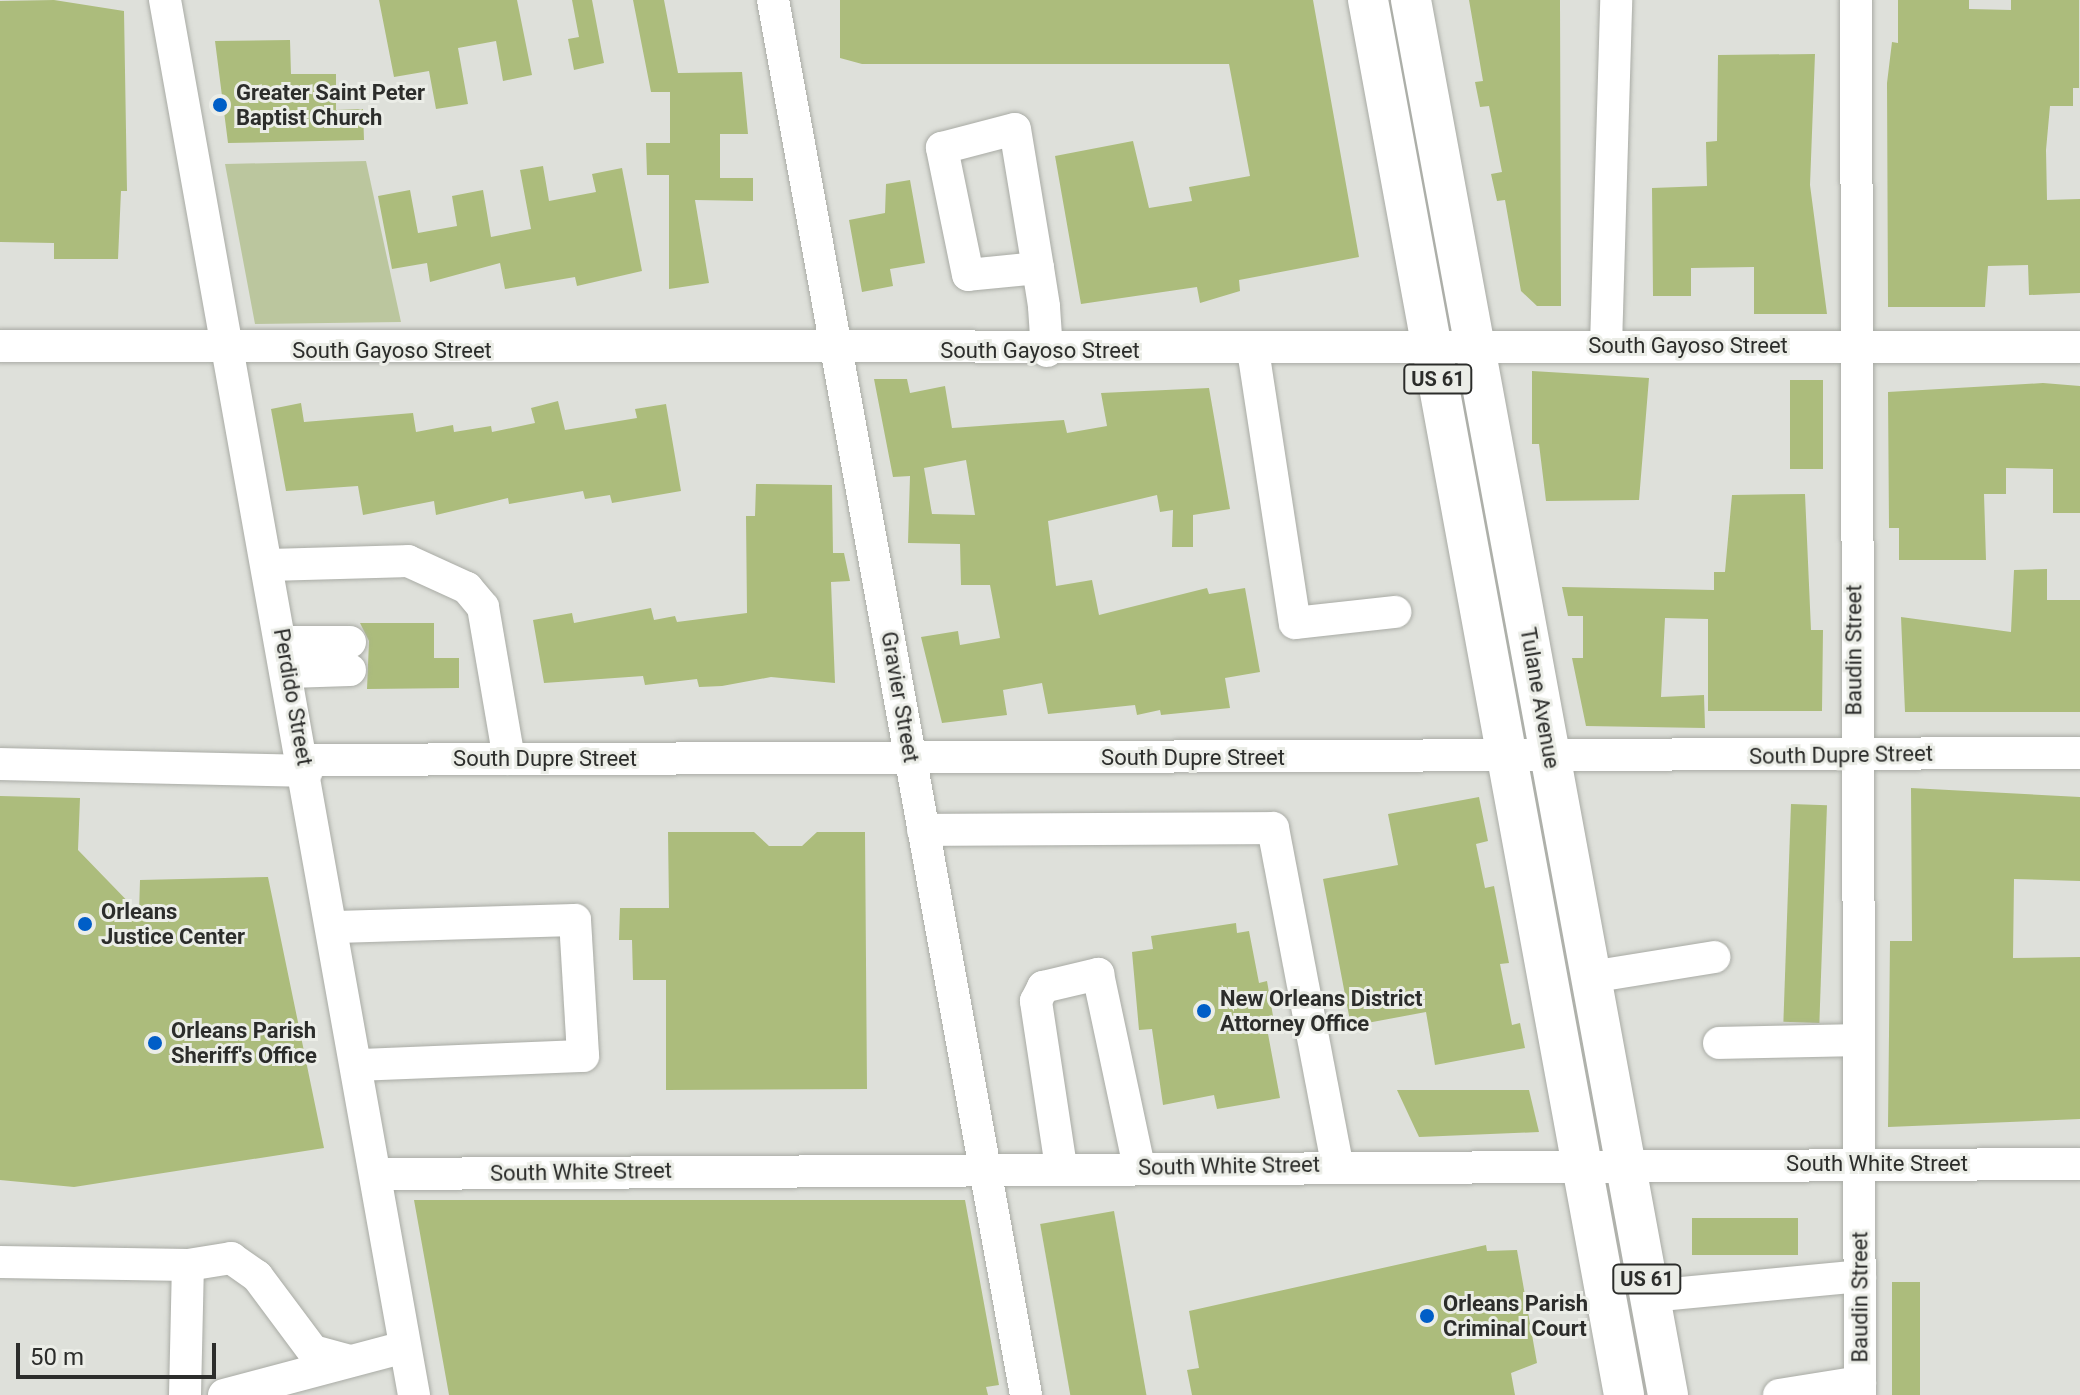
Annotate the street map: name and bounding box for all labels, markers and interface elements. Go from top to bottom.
place label: Greater Saint Peter Baptist Church [236,79,425,130]
marker: Greater Saint Peter Baptist Church [211,96,229,114]
street label: South Gayoso Street [1588,333,1788,359]
street label: South Gayoso Street [292,338,492,364]
street label: South Gayoso Street [940,338,1140,364]
road number: US 61 [1402,363,1474,395]
street label: Baudin Street [1841,584,1867,716]
street label: Tulane Avenue [1515,625,1565,771]
street label: Perdido Street [268,626,318,768]
street label: Gravier Street [876,629,924,765]
street label: South Dupre Street [1749,740,1933,770]
street label: South Dupre Street [1101,745,1285,771]
street label: South Dupre Street [453,746,637,772]
place label: Orleans Justice Center [101,898,245,950]
marker: Orleans Justice Center [76,915,94,933]
place label: New Orleans District Attorney Office [1220,985,1422,1036]
marker: New Orleans District Attorney Office [1195,1002,1213,1020]
place label: Orleans Parish Sheriff's Office [171,1017,317,1068]
marker: Orleans Parish Sheriff's Office [146,1034,164,1052]
street label: South White Street [1138,1151,1320,1181]
street label: South White Street [1786,1151,1968,1177]
street label: South White Street [490,1157,672,1187]
street label: Baudin Street [1847,1231,1873,1363]
road number: US 61 [1611,1263,1683,1295]
place label: Orleans Parish Criminal Court [1443,1290,1588,1342]
marker: Orleans Parish Criminal Court [1418,1307,1436,1325]
scale bar [20,1327,220,1377]
text: 50 m [30,1343,84,1371]

